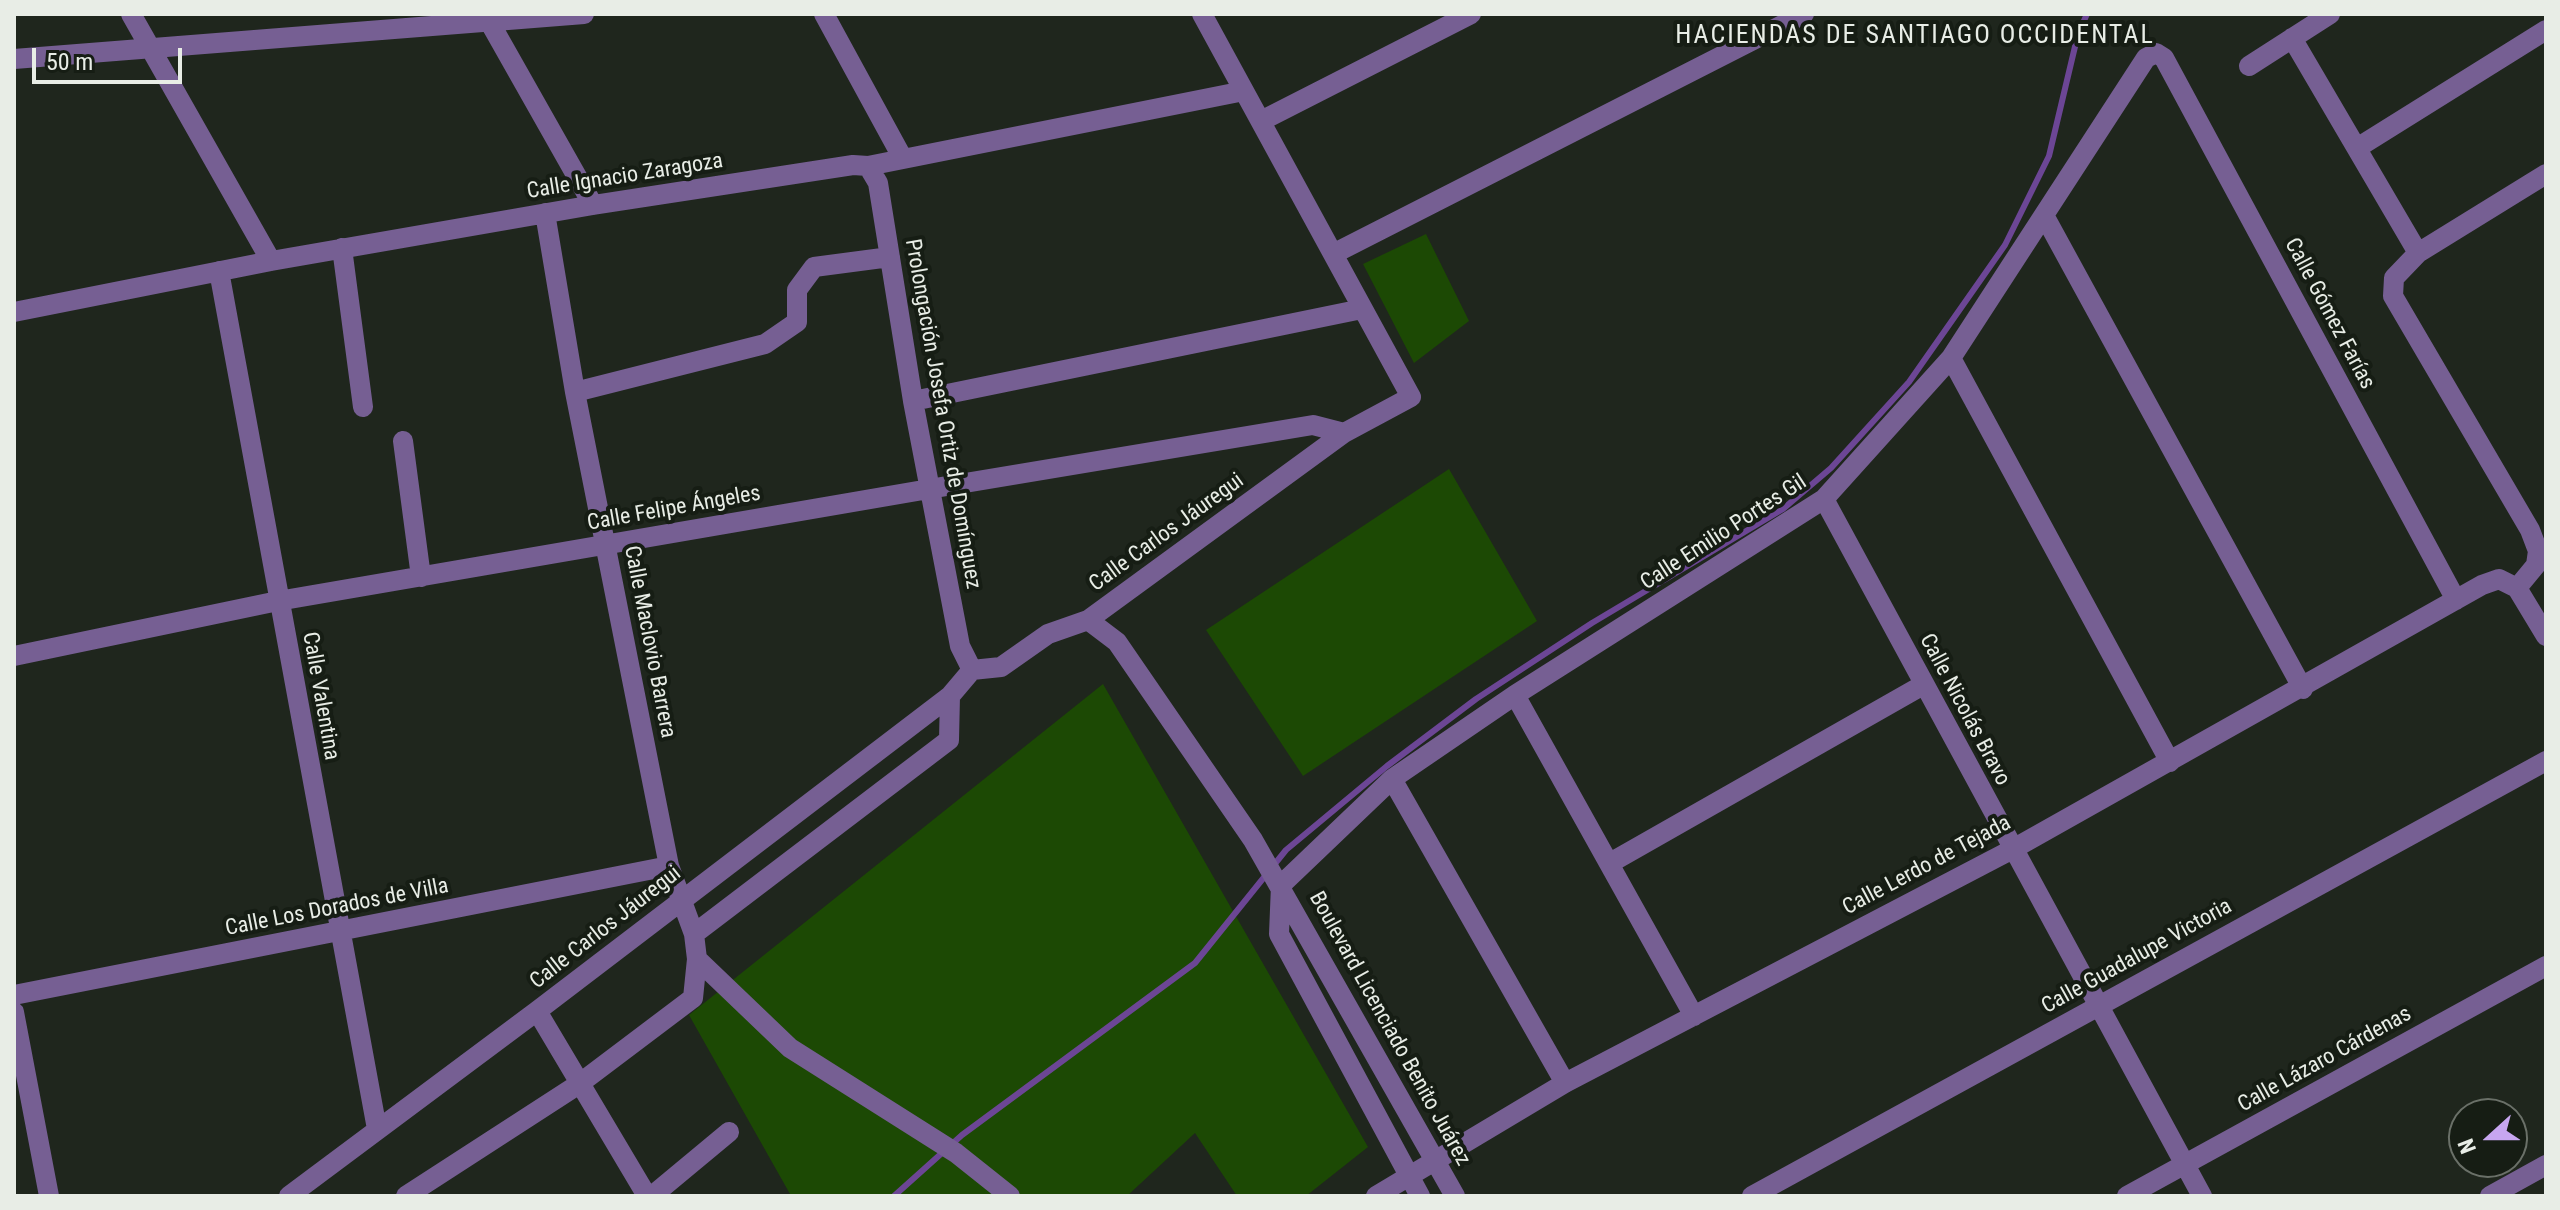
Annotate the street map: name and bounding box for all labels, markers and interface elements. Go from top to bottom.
district label: HACIENDAS DE SANTIAGO OCCIDENTAL [1675,20,2155,52]
scale bar [36,32,186,82]
text: 50 m [46,48,93,76]
street label: Calle Ignacio Zaragoza [525,148,725,206]
street label: Calle Gómez Farías [2278,234,2380,394]
street label: Prolongación Josefa Ortiz de Domínguez [898,237,986,591]
street label: Calle Carlos Jáuregui [1085,468,1249,598]
street label: Calle Emilio Portes Gil [1636,469,1812,597]
street label: Calle Felipe Ángeles [585,481,763,537]
street label: Calle Maclovio Barrera [617,544,681,740]
street label: Calle Valentina [296,630,344,762]
street label: Calle Nicolás Bravo [1913,630,2015,790]
street label: Calle Lerdo de Tejada [1838,811,2016,921]
street label: Calle Carlos Jáuregui [525,861,687,995]
street label: Calle Los Dorados de Villa [223,873,451,943]
street label: Boulevard Licenciado Benito Juárez [1302,887,1476,1171]
street label: Calle Guadalupe Victoria [2037,894,2237,1020]
street label: Calle Lázaro Cárdenas [2234,1001,2416,1119]
north arrow [2448,1098,2528,1178]
text: N [2453,1135,2481,1157]

